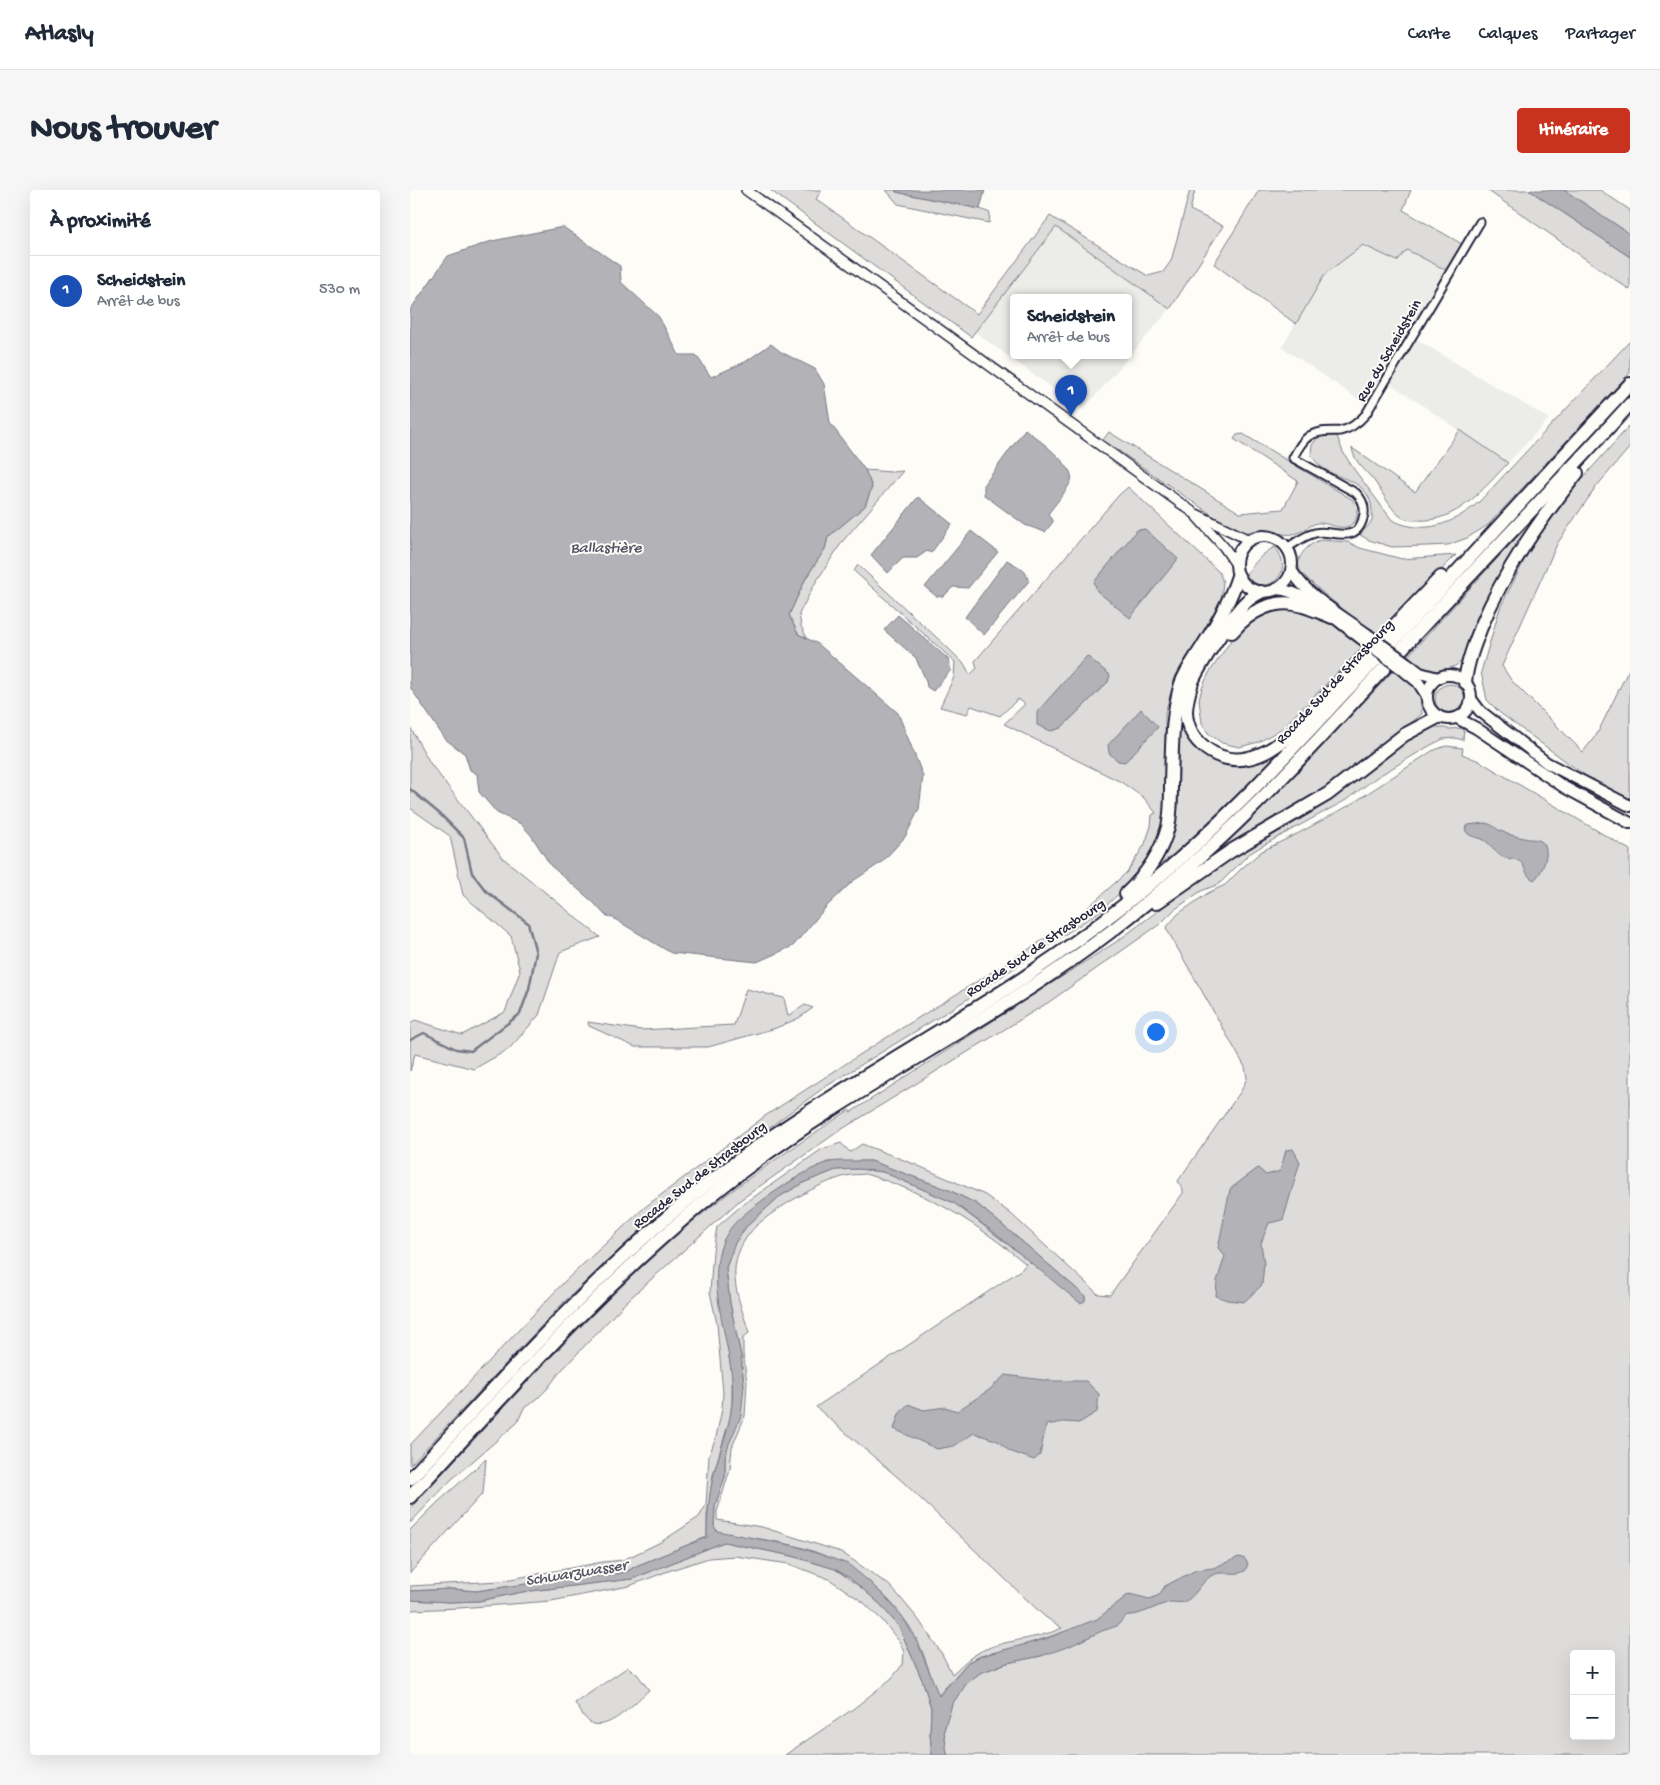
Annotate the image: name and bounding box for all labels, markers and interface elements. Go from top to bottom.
text: Atlasly [25,20,94,49]
text: Carte [1408,24,1451,45]
text: Calques [1479,24,1537,45]
text: Partager [1565,24,1635,45]
button: Itinéraire [1517,108,1630,153]
text: Nous trouver [30,110,216,151]
text: À proximité [50,210,151,235]
text: Scheidstein [97,270,185,293]
text: 1 [63,281,69,300]
text: 530 m [319,281,360,300]
text: Arrêt de bus [97,293,180,312]
popup [1010,294,1132,359]
street label: Rue du Scheidstein [1353,297,1426,405]
text: Scheidstein [1027,306,1115,329]
text: Arrêt de bus [1027,329,1109,348]
pin: 1 [1055,375,1087,416]
water label: Ballastière [570,540,642,559]
street label: Rocade Sud de Strasbourg [1273,616,1398,749]
street label: Rocade Sud de Strasbourg [963,895,1109,1002]
your location [1143,1019,1169,1045]
street label: Rocade Sud de Strasbourg [630,1118,771,1233]
water label: Schwarzwasser [524,1557,632,1592]
map controls [1570,1650,1615,1740]
button: + [1570,1650,1615,1695]
button: − [1570,1695,1615,1740]

